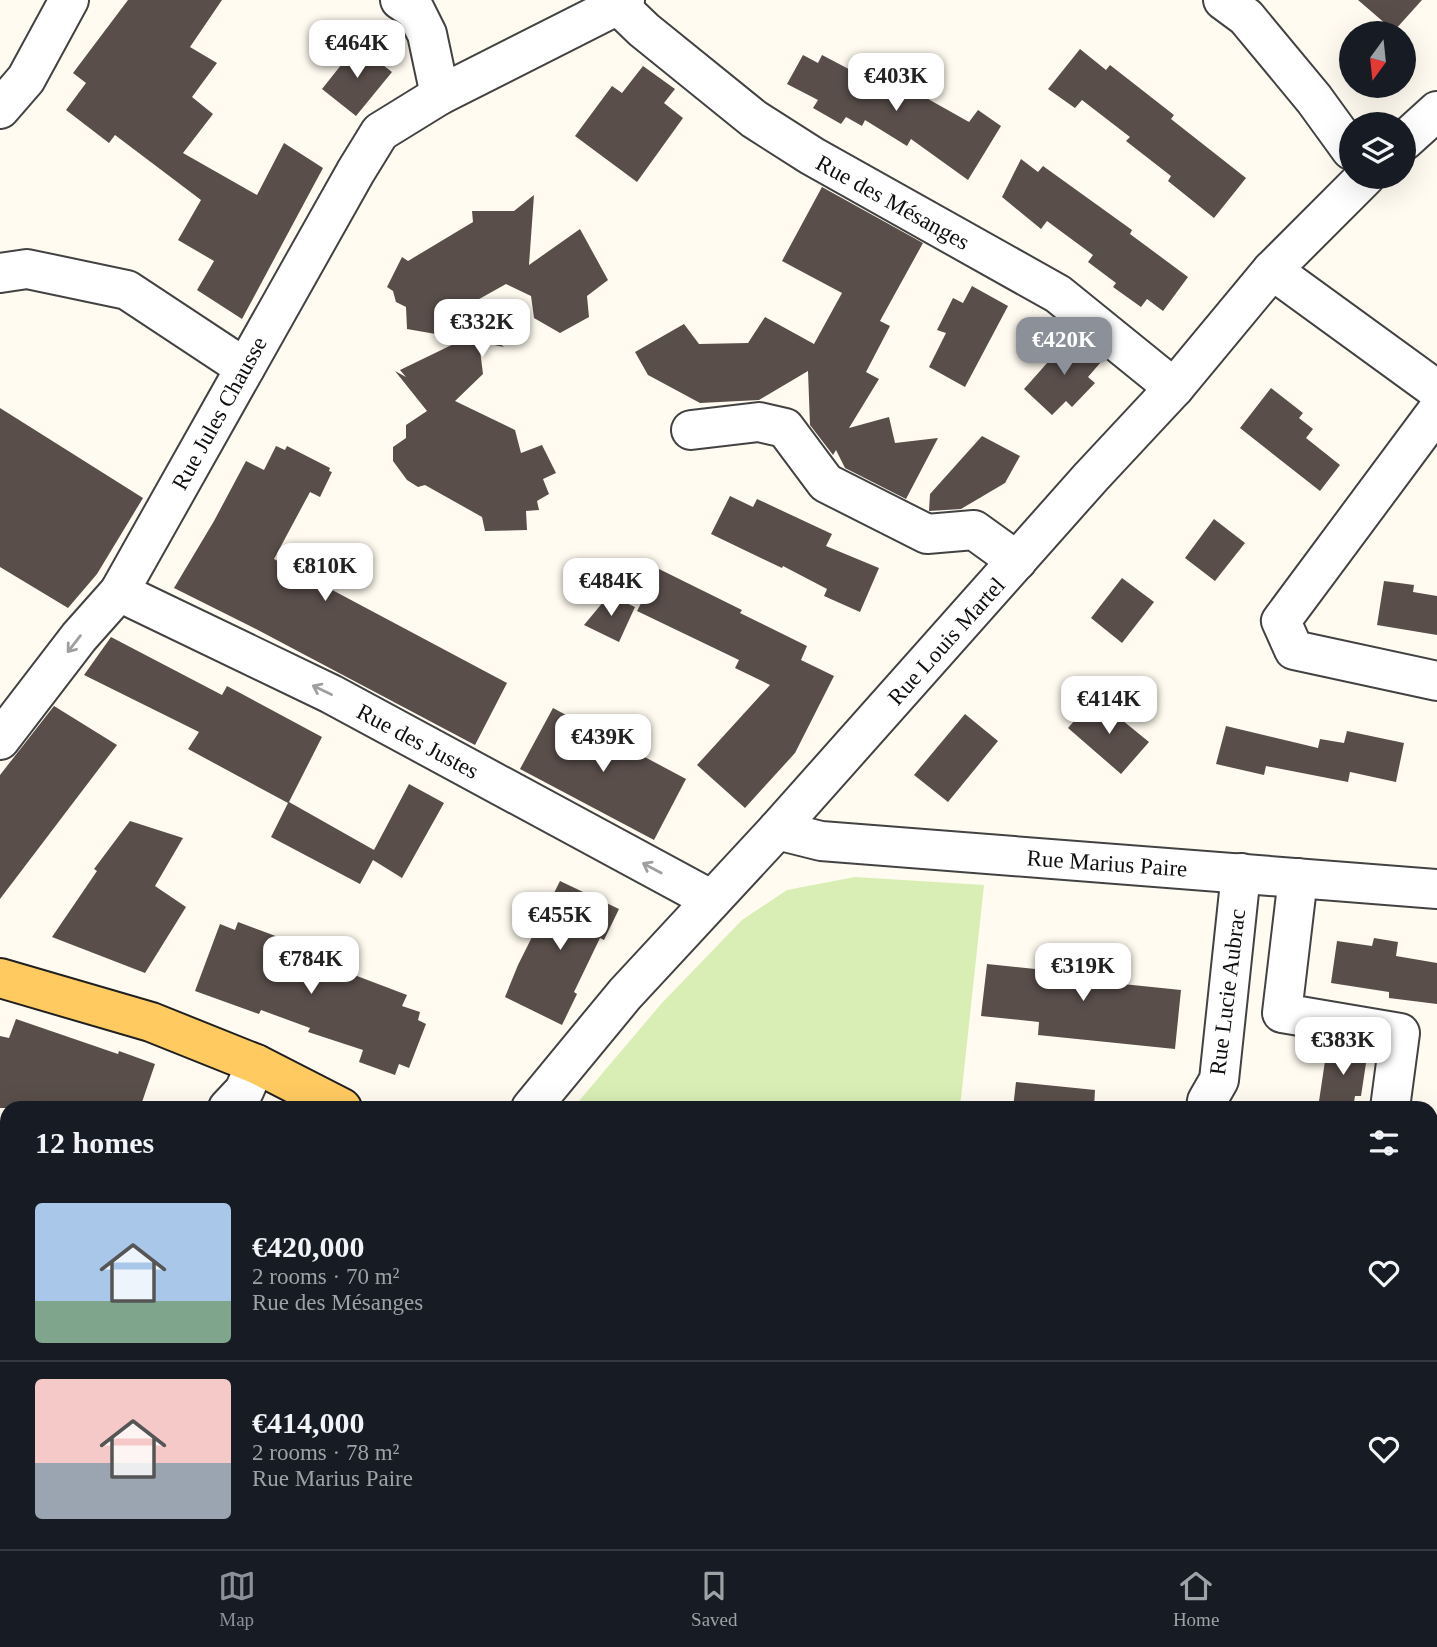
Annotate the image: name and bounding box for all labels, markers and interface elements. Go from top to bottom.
pin: €464K [308,20,406,80]
north arrow [1339,21,1416,98]
map controls [1339,21,1416,189]
text: €464K [325,30,389,55]
pin: €403K [847,54,945,113]
text: €403K [864,63,928,88]
button: layers [1339,112,1416,189]
street label: Rue des Mésanges [812,150,974,255]
pin: €332K [433,300,531,359]
text: €332K [450,309,514,334]
pin: €420K [1015,318,1113,377]
text: €420K [1032,327,1096,352]
street label: Rue Jules Chausse [167,332,272,494]
pin: €810K [276,544,374,603]
text: €810K [293,553,357,578]
pin: €484K [562,558,660,618]
text: €484K [579,568,643,593]
street label: Rue Louis Martel [883,573,1010,710]
one-way arrow [67,634,82,652]
pin: €414K [1060,676,1158,736]
one-way arrow [312,682,333,696]
text: €414K [1077,686,1141,711]
street label: Rue des Justes [353,699,483,784]
pin: €439K [554,714,652,774]
text: €439K [571,724,635,749]
street label: Rue Marius Paire [1026,845,1188,882]
one-way arrow [642,860,663,874]
pin: €455K [511,892,609,952]
text: €455K [528,902,592,927]
street label: Rue Lucie Aubrac [1205,907,1250,1077]
pin: €784K [262,936,360,996]
pin: €319K [1034,944,1132,1003]
text: €784K [279,946,343,971]
text: €319K [1051,953,1115,978]
pin: €383K [1294,1018,1392,1077]
text: €383K [1311,1027,1375,1052]
icon: filters [1365,1124,1403,1162]
text: 12 homes [35,1126,154,1159]
text: €420,000 [252,1230,365,1263]
icon: home [91,1231,175,1315]
icon: heart [1365,1254,1403,1292]
text: 2 rooms · 70 m² [252,1264,399,1289]
text: Rue des Mésanges [252,1290,423,1315]
text: €414,000 [252,1406,365,1439]
icon: home [91,1407,175,1491]
icon: heart [1365,1430,1403,1468]
text: 2 rooms · 78 m² [252,1440,399,1465]
text: Rue Marius Paire [252,1466,413,1491]
tab: Map [218,1567,256,1631]
tab: Saved [691,1567,738,1631]
tab: Home [1173,1567,1219,1631]

